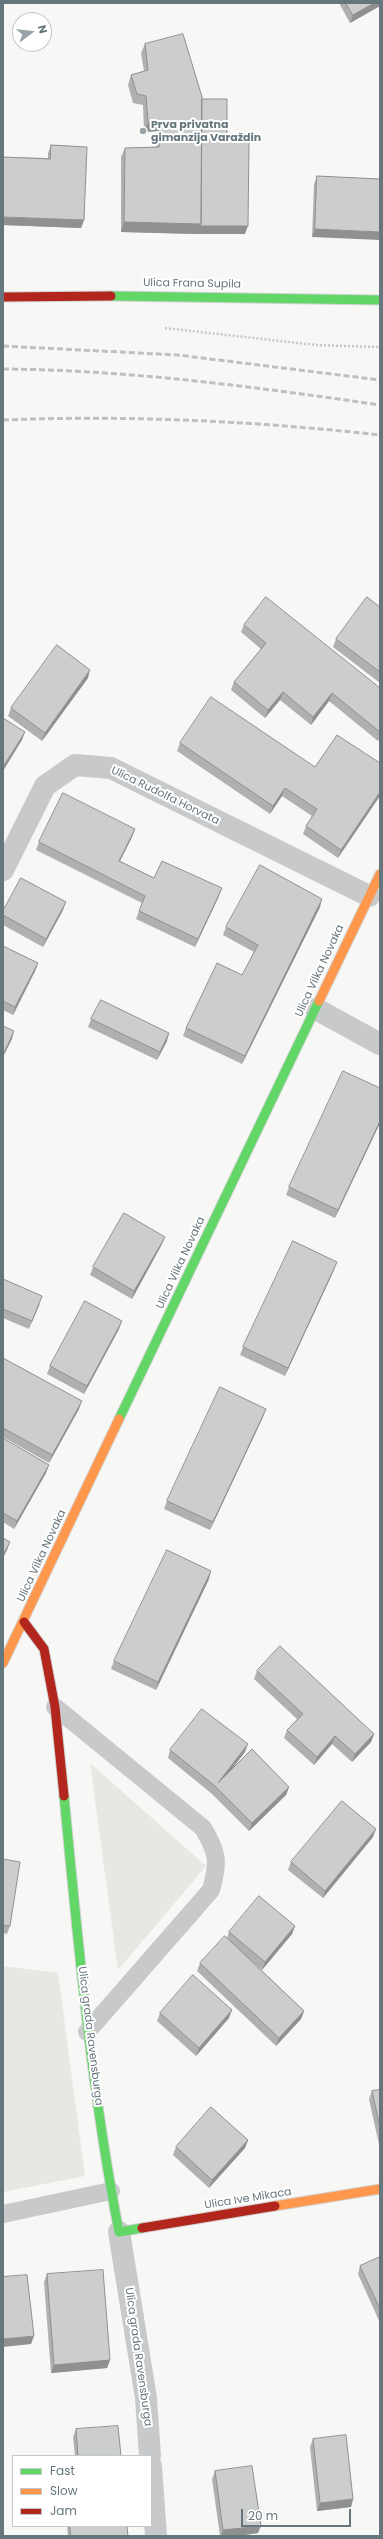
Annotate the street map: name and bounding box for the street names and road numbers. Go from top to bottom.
street label: Ulica Frana Supila [143,277,241,291]
street label: Ulica Rudolfa Horvata [109,764,221,828]
street label: Ulica Vilka Novaka [293,923,347,1019]
street label: Ulica Vilka Novaka [154,1215,208,1311]
street label: Ulica Vilka Novaka [15,1508,69,1604]
street label: Ulica grada Ravensburga [75,1966,105,2106]
street label: Ulica Ive Mikaca [204,2186,292,2212]
street label: Ulica grada Ravensburga [122,2287,154,2427]

